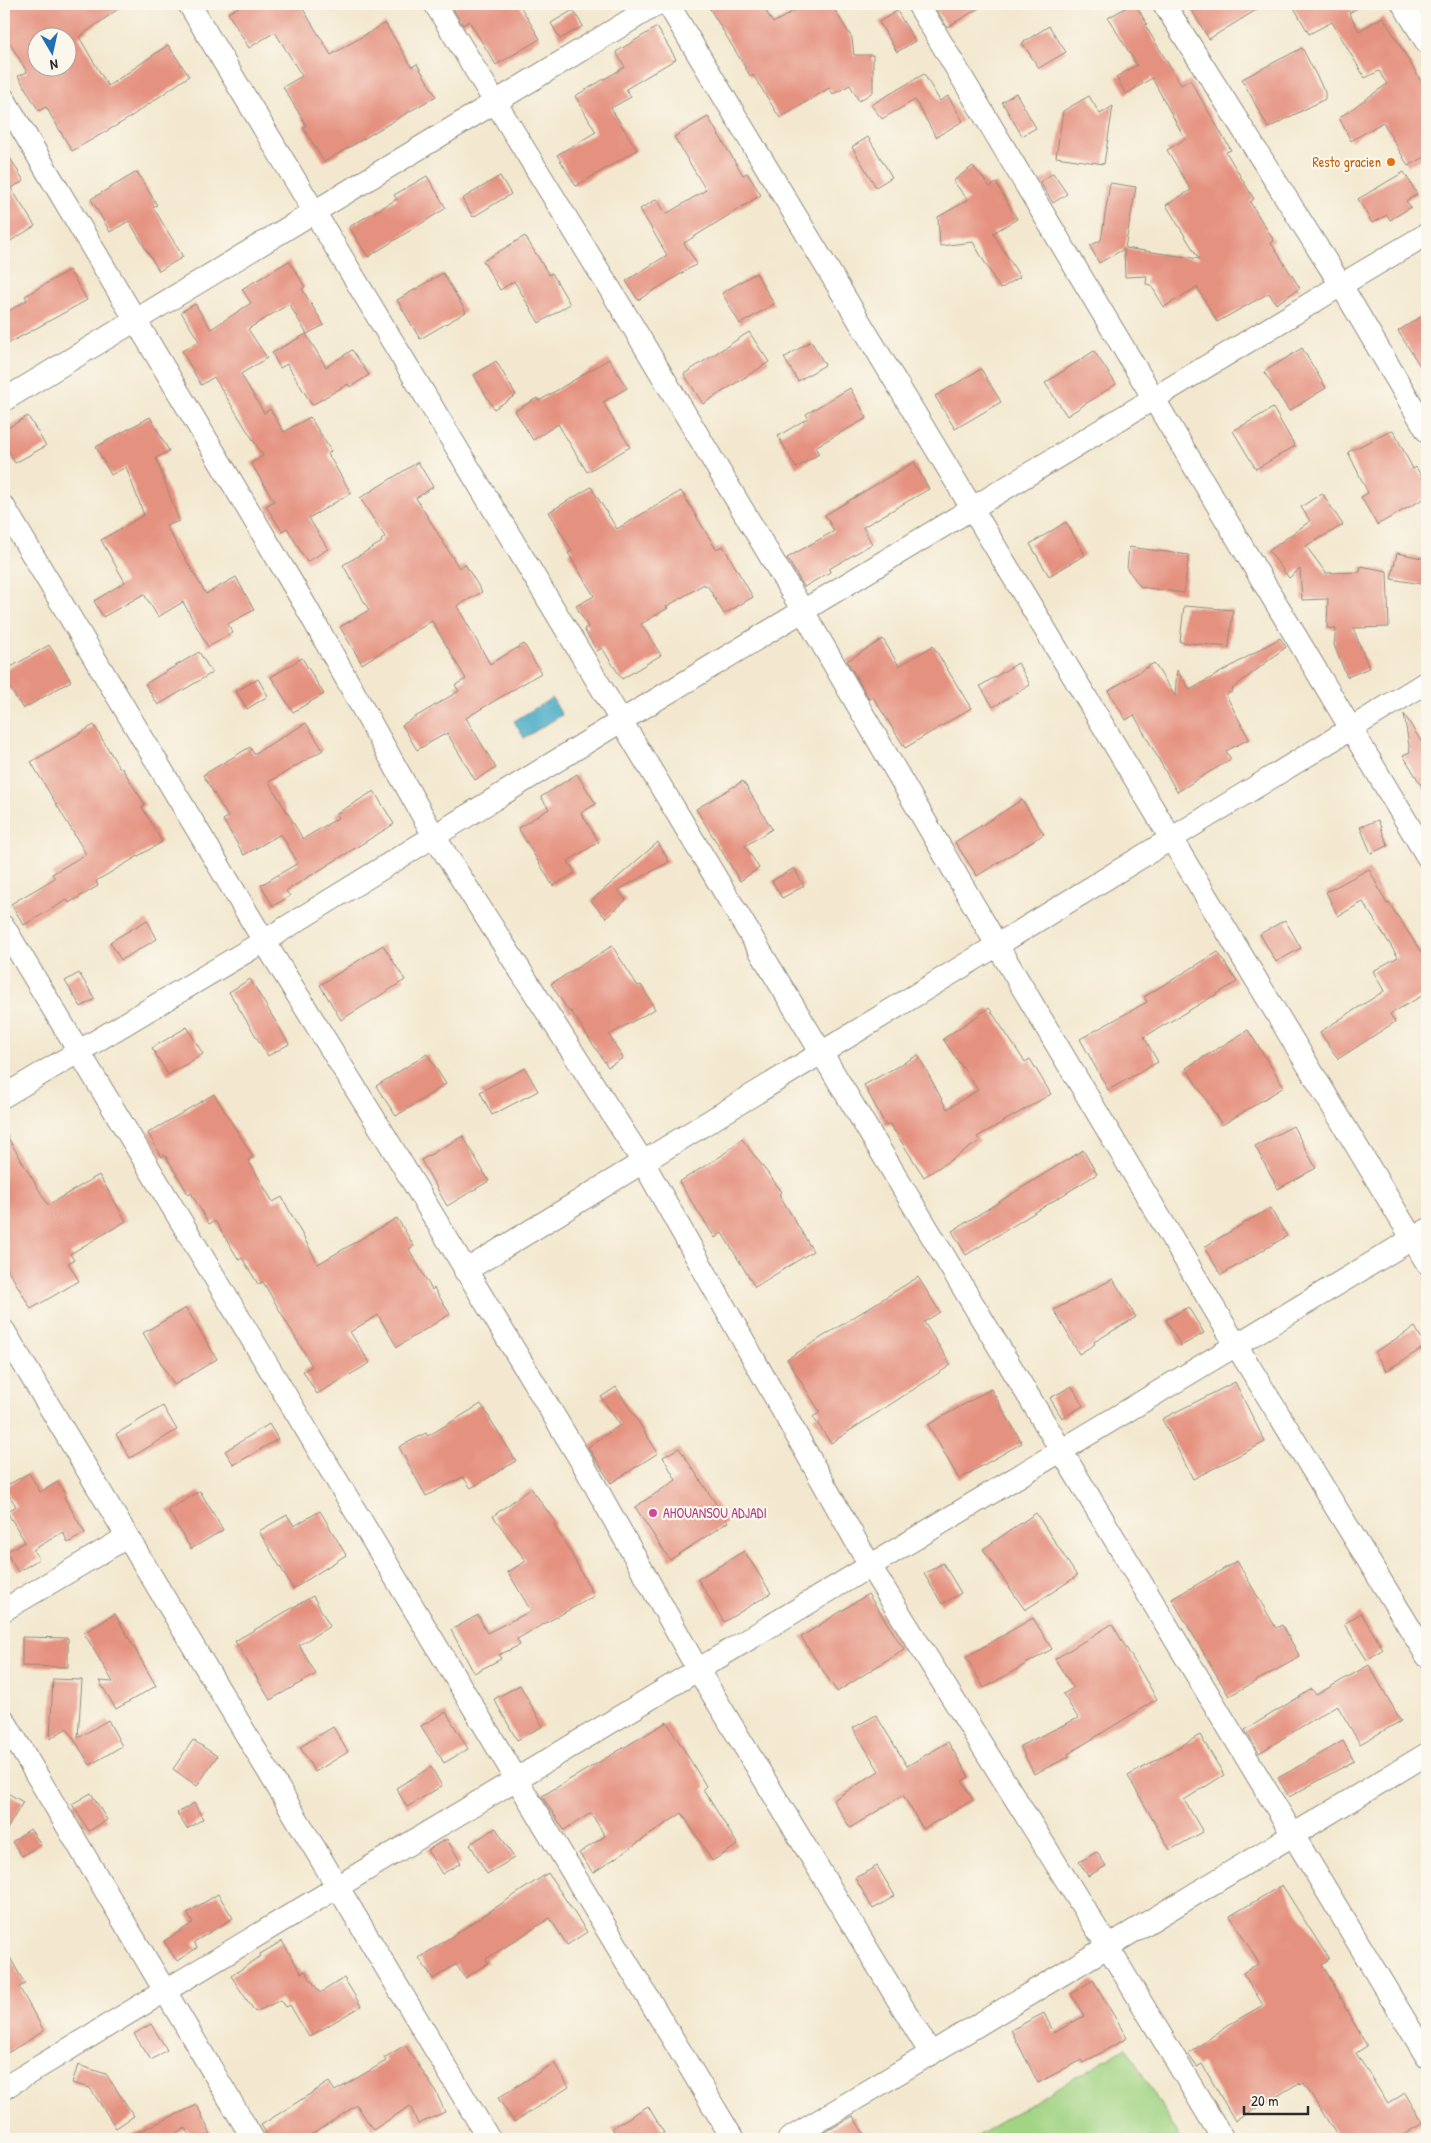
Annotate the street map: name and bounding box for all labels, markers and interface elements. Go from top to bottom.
north arrow [28,28,78,78]
text: N [48,55,59,75]
place label: Resto gracien [1312,152,1381,172]
marker: Resto gracien [1385,156,1397,168]
place label: AHOUANSOU ADJADI [663,1503,767,1522]
marker: AHOUANSOU ADJADI [647,1507,659,1519]
scale bar [1244,2083,1307,2115]
text: 20 m [1251,2090,1278,2111]

